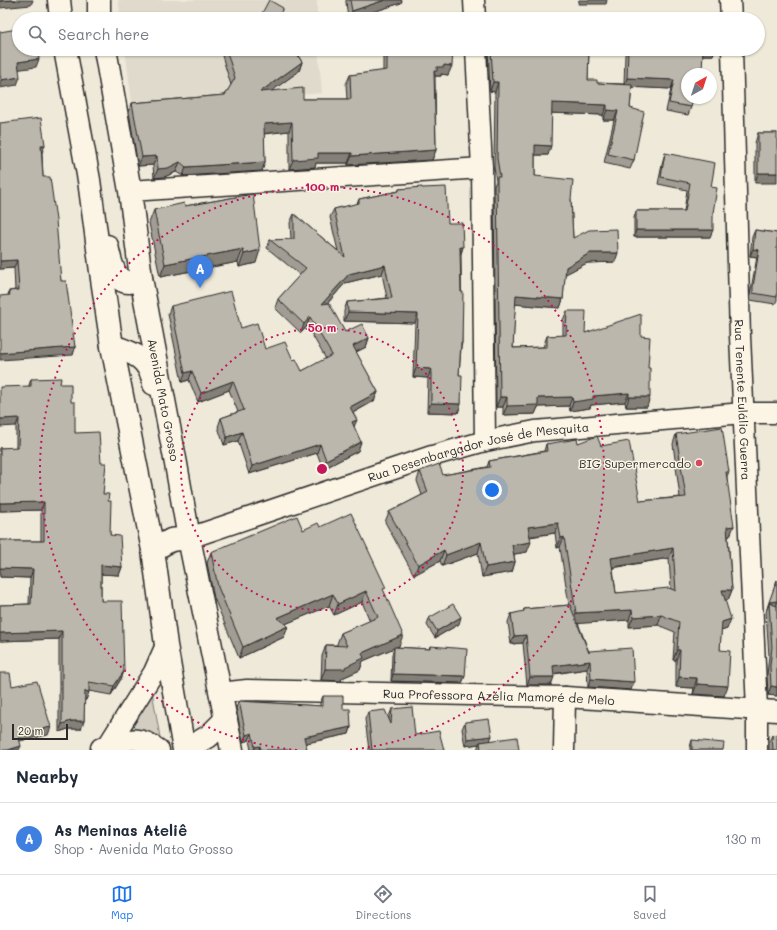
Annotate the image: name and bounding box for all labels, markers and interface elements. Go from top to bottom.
search box [12,12,765,56]
icon: search [26,23,48,45]
text: Search here [58,24,149,44]
north arrow [681,68,717,104]
text: 100 m [305,178,339,194]
pin: A [187,255,213,288]
text: 50 m [308,319,336,335]
street label: Rua Tenente Eulálio Guerra [732,319,755,481]
street label: Avenida Mato Grosso [145,337,183,463]
street label: Rua Desembargador José de Mesquita [366,418,590,485]
place label: BIG Supermercado [579,455,691,471]
marker: BIG Supermercado [694,458,704,468]
centre of rings [315,462,329,476]
your location [482,480,502,500]
street label: Rua Professora Azélia Mamoré de Melo [383,685,615,708]
scale bar [12,722,68,741]
text: 20 m [18,723,43,738]
text: Nearby [16,765,78,787]
text: As Meninas Ateliê [54,820,187,840]
text: A [24,830,34,847]
text: 130 m [725,830,761,847]
text: Shop · Avenida Mato Grosso [54,840,233,857]
tab: Map [111,883,133,922]
tab: Directions [355,883,411,922]
tab: Saved [633,883,666,922]

